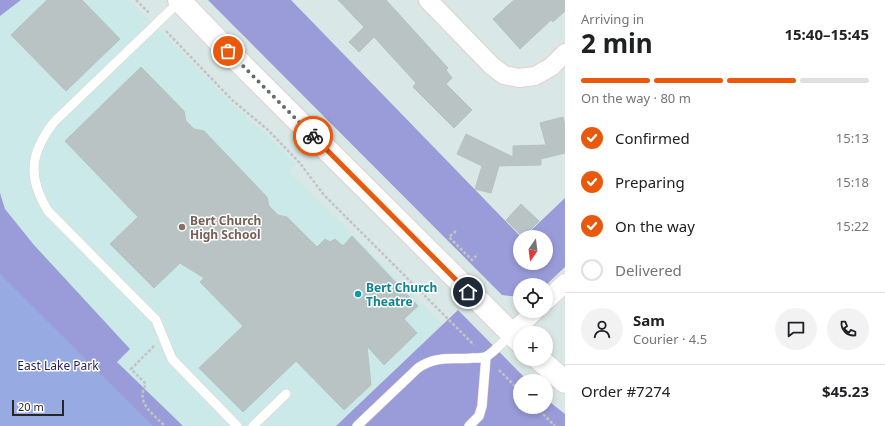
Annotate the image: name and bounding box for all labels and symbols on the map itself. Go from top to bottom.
pin [211,34,245,68]
courier [293,116,333,156]
place label: Bert Church High School [190,212,261,243]
marker: Bert Church High School [177,222,187,232]
north arrow [513,230,553,270]
pin [451,275,485,309]
place label: Bert Church Theatre [366,279,437,310]
marker: Bert Church Theatre [353,289,363,299]
park label: East Lake Park [17,357,99,374]
scale bar [12,398,64,417]

